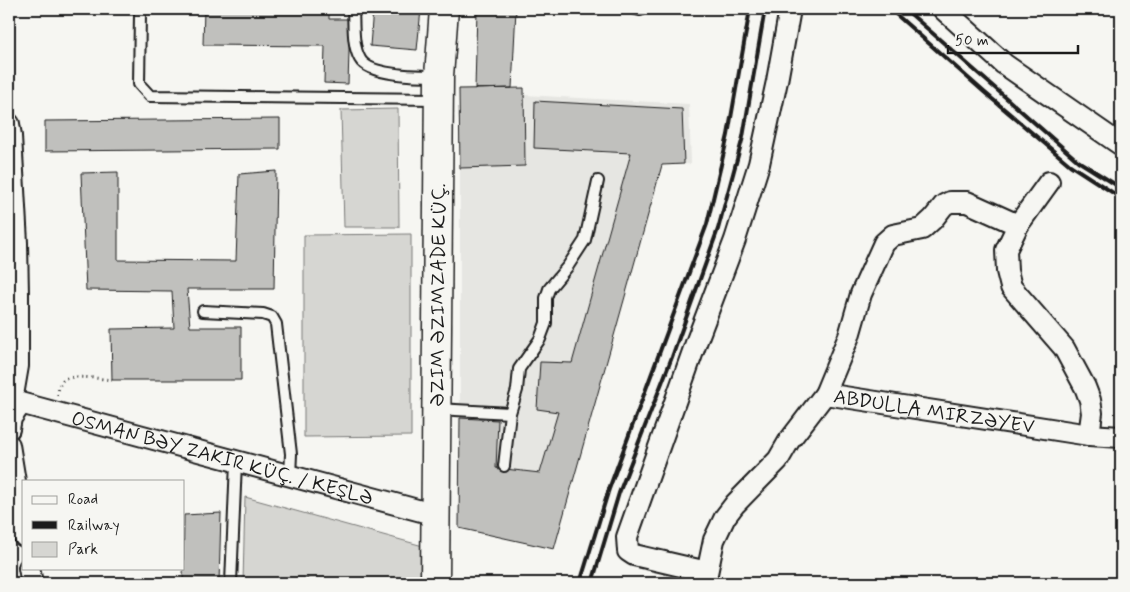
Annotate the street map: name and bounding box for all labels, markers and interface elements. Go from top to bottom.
scale bar [948,22,1078,54]
text: 50 m [955,31,989,51]
street label: ƏZIM ƏZIMZADE KÜÇ. [424,183,453,407]
street label: ABDULLA MIRZƏYEV [832,384,1037,441]
street label: OSMAN BƏY ZAKIR KÜÇ. / KEŞLƏ [68,405,376,512]
legend [22,480,185,570]
text: Road [68,490,98,510]
text: Railway [68,516,120,536]
text: Park [68,540,98,560]

